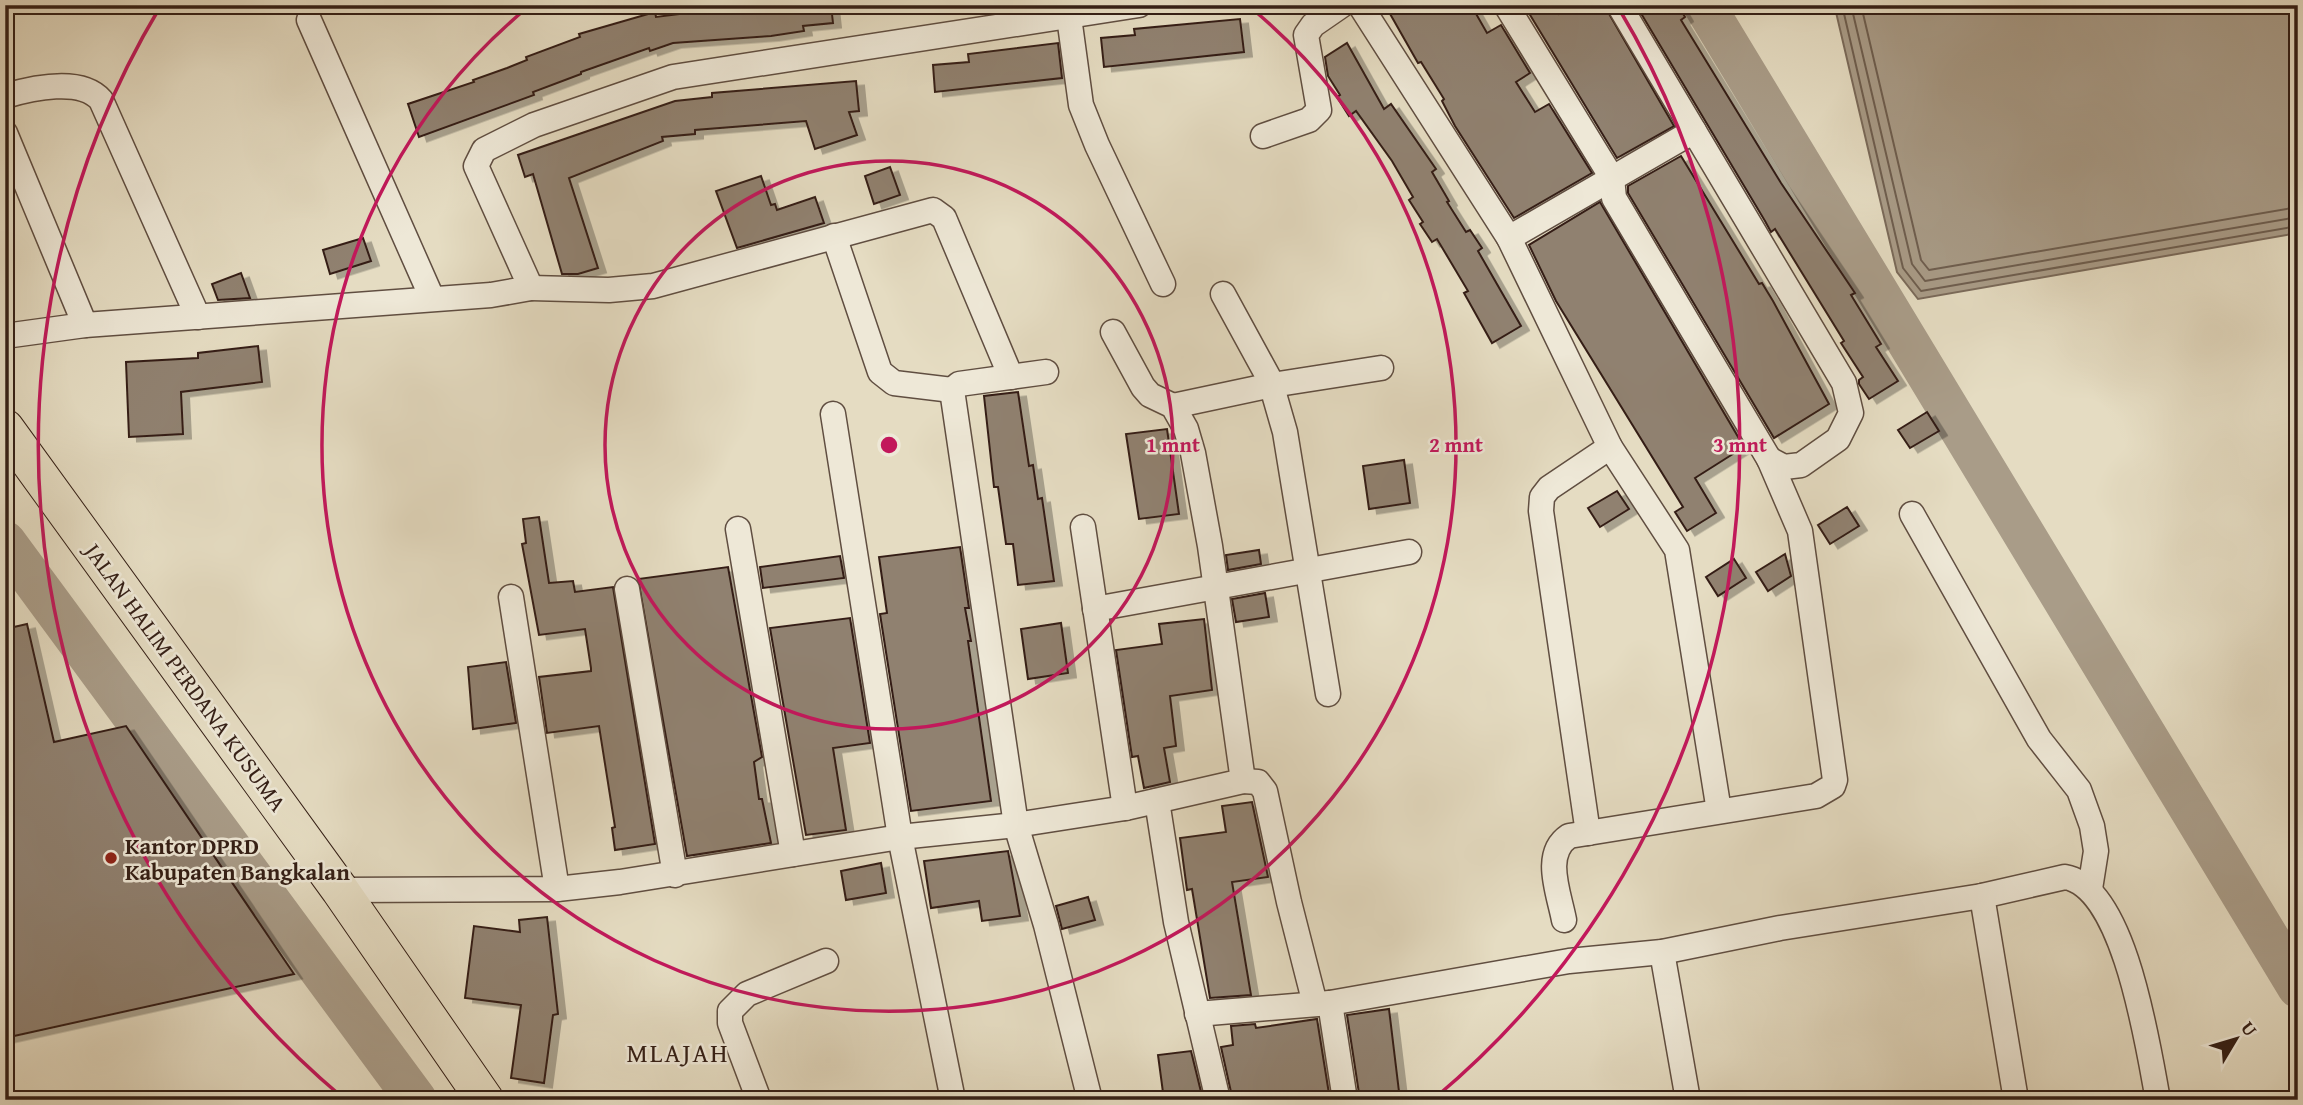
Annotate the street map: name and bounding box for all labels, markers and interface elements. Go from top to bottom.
text: 1 mnt [1146,429,1200,460]
text: 2 mnt [1429,429,1483,460]
text: 3 mnt [1713,429,1767,460]
centre of rings [877,433,901,457]
street label: JALAN HALIM PERDANA KUSUMA [76,534,295,818]
place label: Kantor DPRD Kabupaten Bangkalan [125,829,350,888]
marker: Kantor DPRD Kabupaten Bangkalan [103,850,119,866]
north arrow [2202,1004,2272,1074]
text: U [2234,1015,2264,1042]
district label: MLAJAH [627,1033,729,1072]

